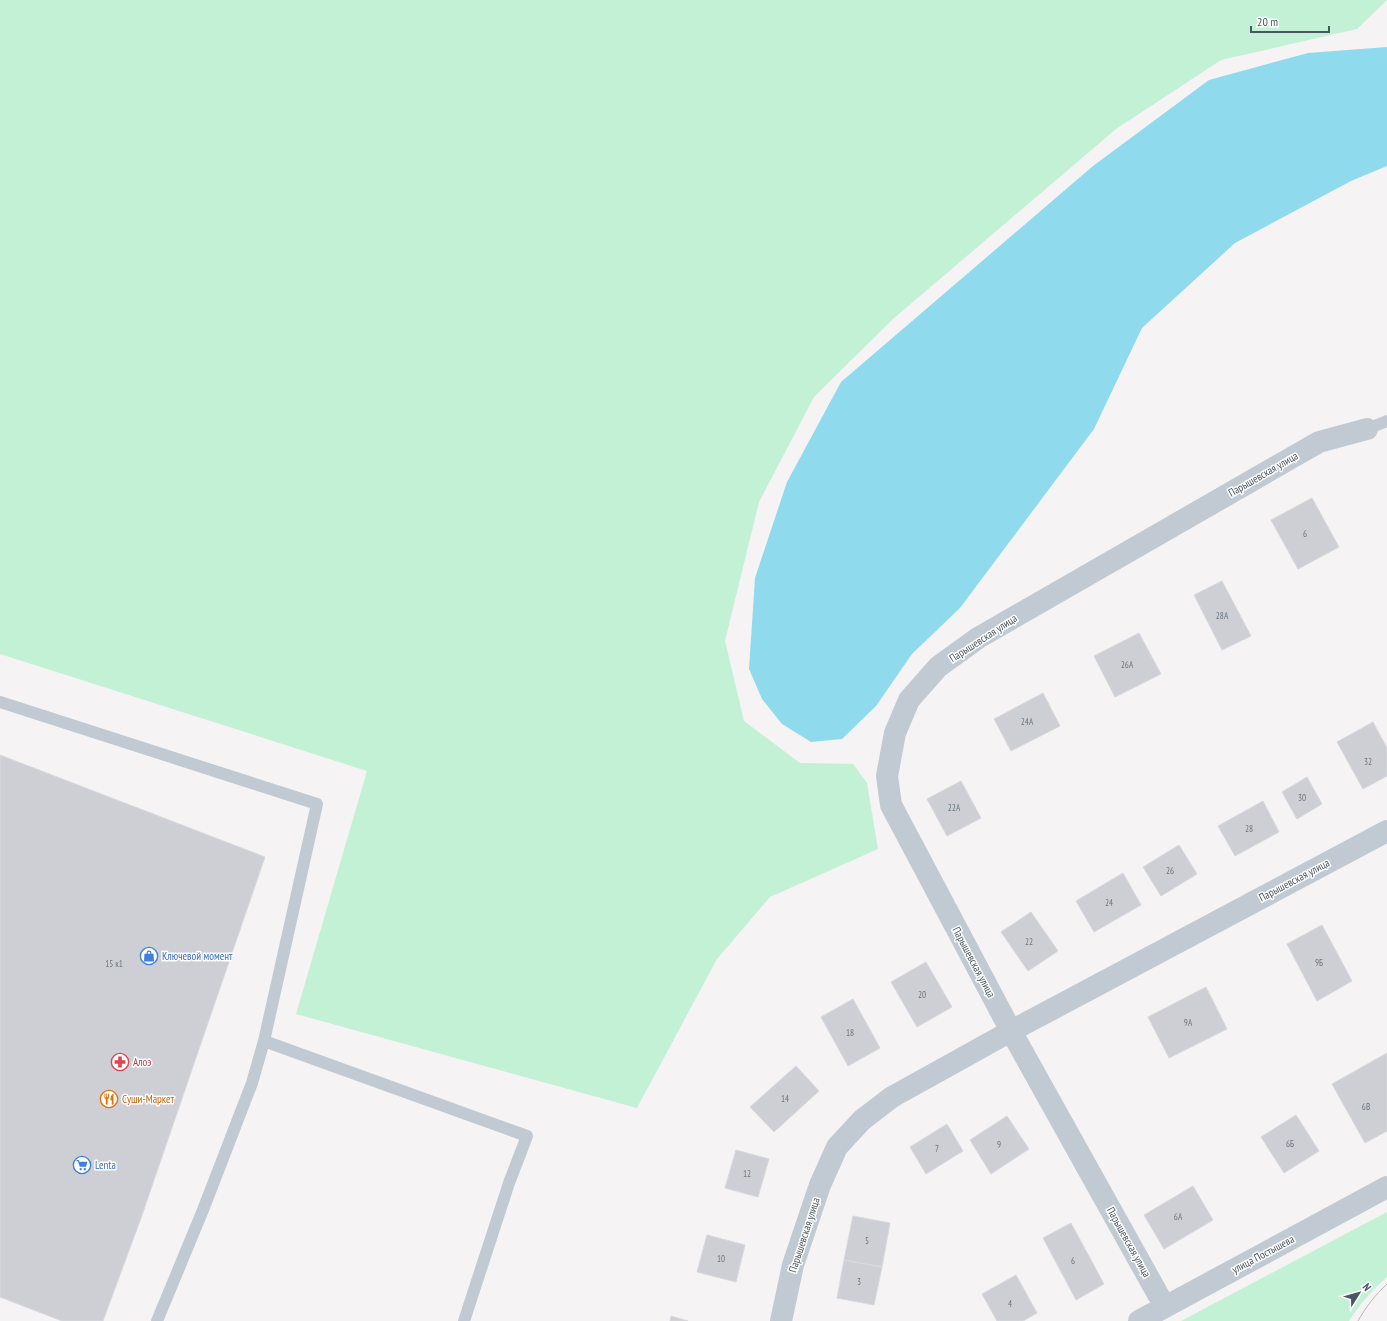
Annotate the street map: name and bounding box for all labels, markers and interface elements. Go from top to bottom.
scale bar [1251,8,1329,34]
text: 20 m [1257,14,1278,29]
street label: Парышевская улица [1226,448,1300,500]
house number: 6 [1303,528,1307,539]
house number: 28А [1216,610,1229,621]
street label: Парышевская улица [946,611,1020,665]
house number: 26А [1121,659,1134,670]
house number: 24А [1021,716,1034,727]
house number: 32 [1364,756,1372,767]
house number: 30 [1298,792,1306,803]
house number: 22А [948,802,961,813]
house number: 28 [1245,823,1253,834]
street label: Парышевская улица [1256,855,1332,905]
house number: 26 [1166,865,1174,876]
house number: 24 [1105,897,1113,908]
street label: Парышевская улица [949,924,999,1000]
house number: 22 [1025,936,1033,947]
shop icon: Ключевой момент [139,946,159,966]
place label: Ключевой момент [162,949,233,963]
house number: 9Б [1315,957,1323,968]
house number: 15 к1 [105,958,123,969]
house number: 20 [918,989,926,1000]
house number: 9А [1184,1017,1193,1028]
house number: 18 [846,1027,854,1038]
pharmacy icon: Алоэ [110,1052,130,1072]
place label: Алоэ [133,1055,151,1069]
restaurant icon: Суши-Маркет [99,1089,119,1109]
place label: Суши-Маркет [122,1092,175,1106]
house number: 14 [781,1093,789,1104]
house number: 6В [1362,1101,1370,1112]
house number: 6Б [1286,1138,1294,1149]
house number: 9 [997,1139,1001,1150]
house number: 7 [935,1143,939,1154]
supermarket icon: Lenta [72,1155,92,1175]
place label: Lenta [95,1158,116,1172]
house number: 12 [743,1168,751,1179]
street label: Парышевская улица [785,1196,823,1274]
street label: Парышевская улица [1104,1204,1154,1280]
house number: 6А [1174,1211,1183,1222]
street label: улица Постышева [1229,1232,1297,1276]
house number: 5 [865,1235,869,1246]
house number: 10 [717,1253,725,1264]
house number: 6 [1071,1255,1075,1266]
north arrow [1339,1273,1379,1313]
house number: 3 [857,1276,861,1287]
text: N [1360,1280,1374,1294]
house number: 4 [1008,1298,1012,1309]

